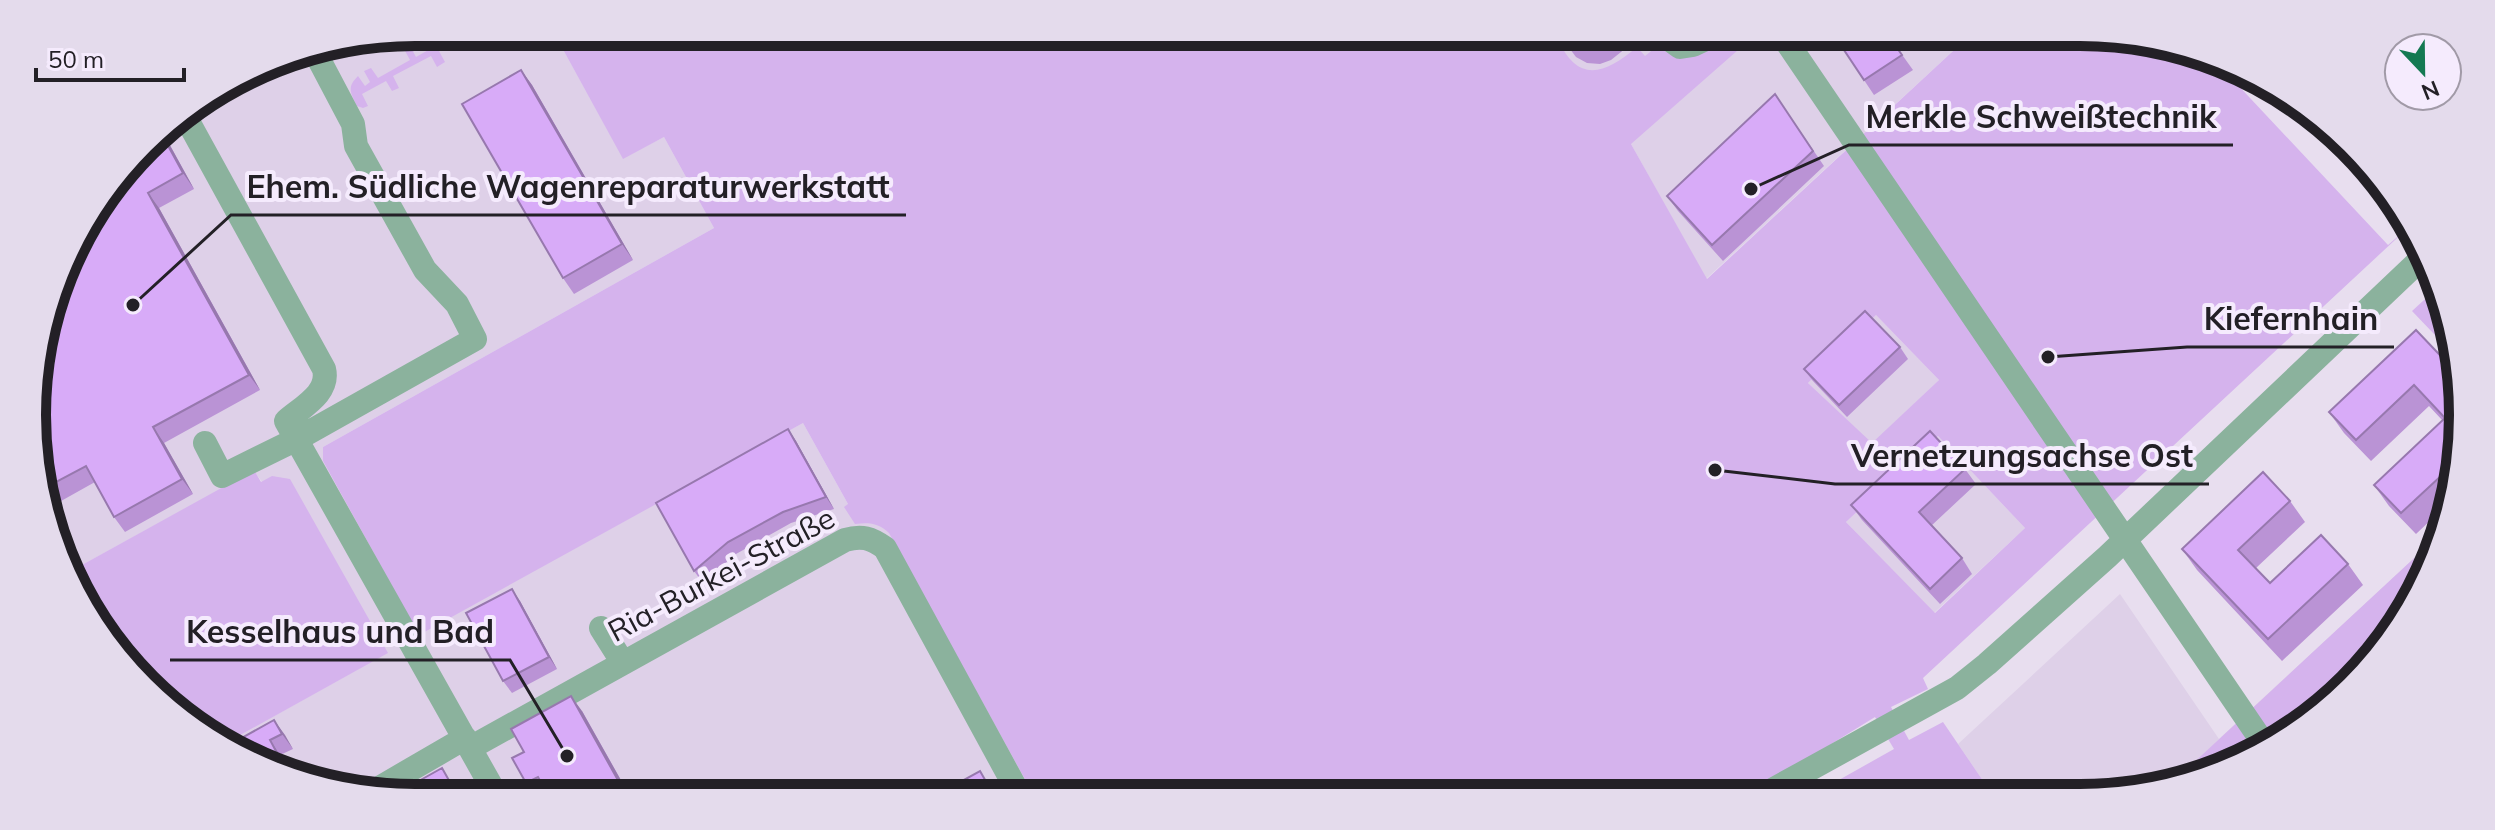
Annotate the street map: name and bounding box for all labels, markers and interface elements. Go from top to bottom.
scale bar [36,32,184,82]
north arrow [2383,32,2463,112]
text: 50 m [48,44,104,74]
text: N [2418,74,2443,107]
callout: Merkle Schweißtechnik [1849,89,2233,145]
text: Merkle Schweißtechnik [1865,96,2218,136]
callout: Ehem. Südliche Wagenreparaturwerkstatt [231,159,906,215]
text: Ehem. Südliche Wagenreparaturwerkstatt [246,166,890,206]
callout: Kiefernhain [2187,291,2394,347]
text: Kiefernhain [2204,298,2378,338]
callout: Vernetzungsachse Ost [1835,428,2209,484]
text: Vernetzungsachse Ost [1850,435,2193,475]
street label: Ria-Burkei-Straße [601,498,841,650]
callout: Kesselhaus und Bad [170,604,510,660]
text: Kesselhaus und Bad [186,611,494,651]

